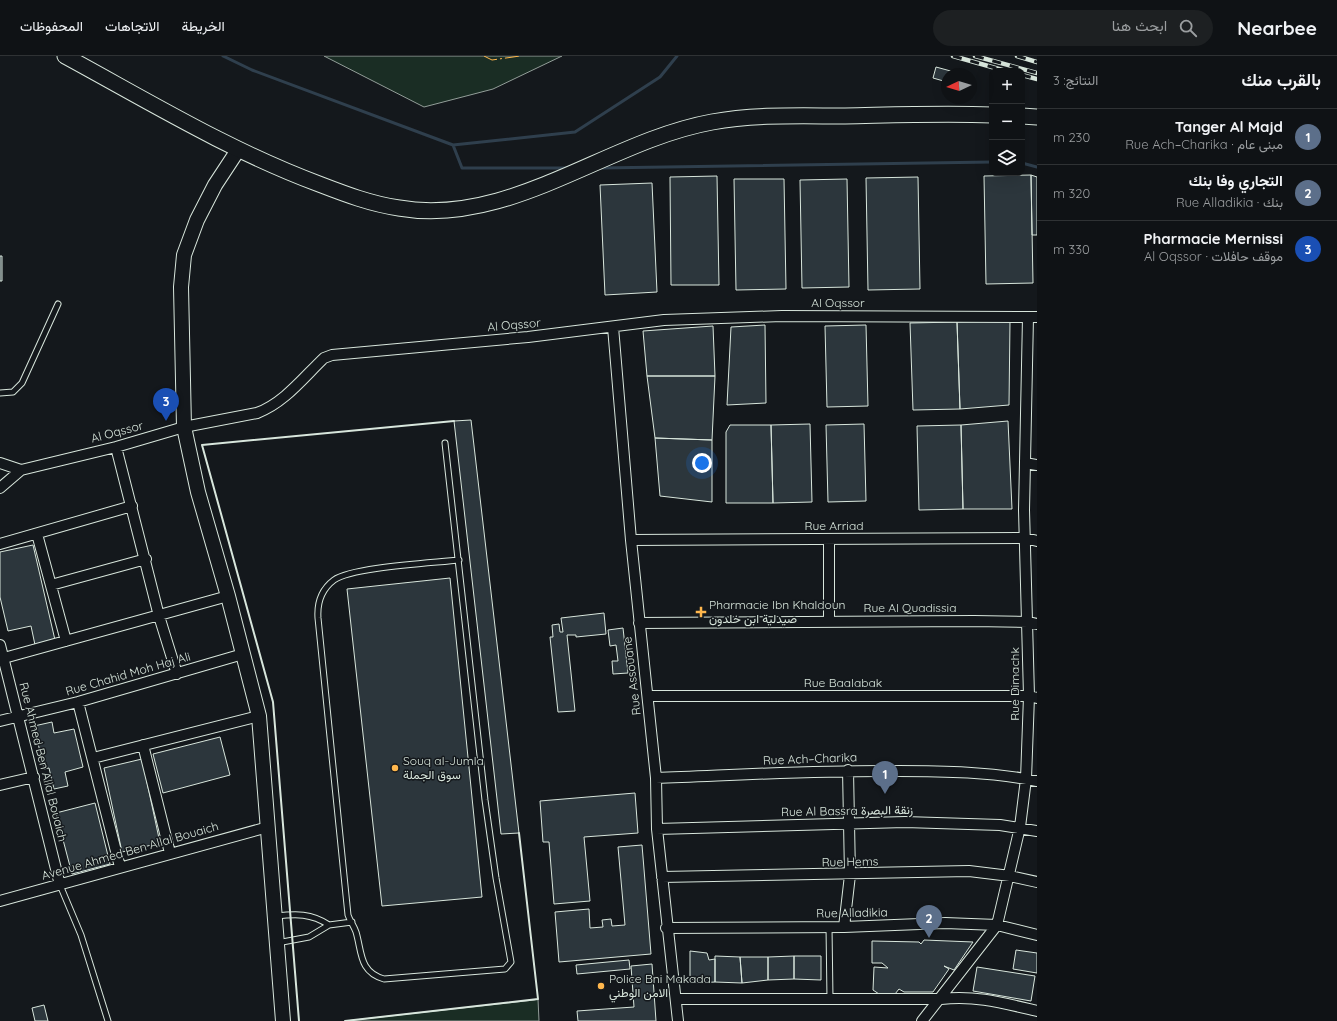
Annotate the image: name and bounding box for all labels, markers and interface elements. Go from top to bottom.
search box [933,10,1213,46]
text: ابحث هنا [1112,16,1167,35]
text: Nearbee [1237,16,1317,40]
text: المحفوظات [20,17,83,35]
text: الاتجاهات [105,17,159,35]
text: الخريطة [181,17,225,35]
icon: search [1177,17,1199,39]
north arrow [941,68,977,104]
map controls [989,68,1025,176]
button: + [989,68,1025,104]
text: بالقرب منك [1242,69,1321,90]
text: النتائج: 3 [1053,72,1098,88]
button: − [989,104,1025,140]
text: Tanger Al Majd [1175,117,1283,136]
text: 230 m [1053,129,1090,145]
text: 1 [1305,129,1311,145]
text: مبنى عام · Rue Ach–Charika [1125,136,1283,152]
button: layers [989,140,1025,176]
text: التجاري وفا بنك [1189,171,1283,190]
text: 320 m [1053,185,1090,201]
text: 2 [1304,185,1312,201]
text: بنك · Rue Alladikia [1176,194,1283,210]
text: Pharmacie Mernissi [1143,229,1283,248]
text: 330 m [1053,241,1090,257]
text: 3 [1305,241,1312,257]
text: موقف حافلات · Al Oqssor [1144,248,1283,264]
street label: Al Oqssor [811,295,865,310]
street label: Al Oqssor [487,315,542,334]
pin: 3 [153,388,179,421]
street label: Al Oqssor [89,417,145,446]
your location [692,453,712,473]
street label: Rue Arriad [805,518,863,533]
place label: Pharmacie Ibn Khaldoun صيدلية ابن خلدون [709,597,846,627]
street label: Rue Al Quadissia [864,600,956,615]
marker: Pharmacie Ibn Khaldoun صيدلية ابن خلدون [696,607,706,617]
street label: Rue Assouane [619,636,644,716]
street label: Rue Dimachk [1007,647,1022,721]
street label: Rue Chahid Moh Haj Ali [64,648,192,699]
street label: Rue Baalabak [804,675,882,690]
street label: Rue Ahmed Ben Allal Bouaich [16,681,71,843]
street label: Rue Ach–Charika [763,749,857,768]
place label: Souq al-Jumla سوق الجملة [403,753,484,783]
pin: 1 [872,761,898,794]
marker: Souq al-Jumla سوق الجملة [390,763,400,773]
street label: Rue Al Bassra زنقة البصرة [781,802,913,820]
street label: Avenue Ahmed Ben Allal Bouaich [40,818,220,883]
street label: Rue Hems [821,853,879,869]
street label: Rue Alladikia [816,904,888,921]
pin: 2 [916,905,942,938]
place label: Police Bni Makada الامن الوطني [609,971,711,1003]
marker: Police Bni Makada الامن الوطني [596,981,606,991]

